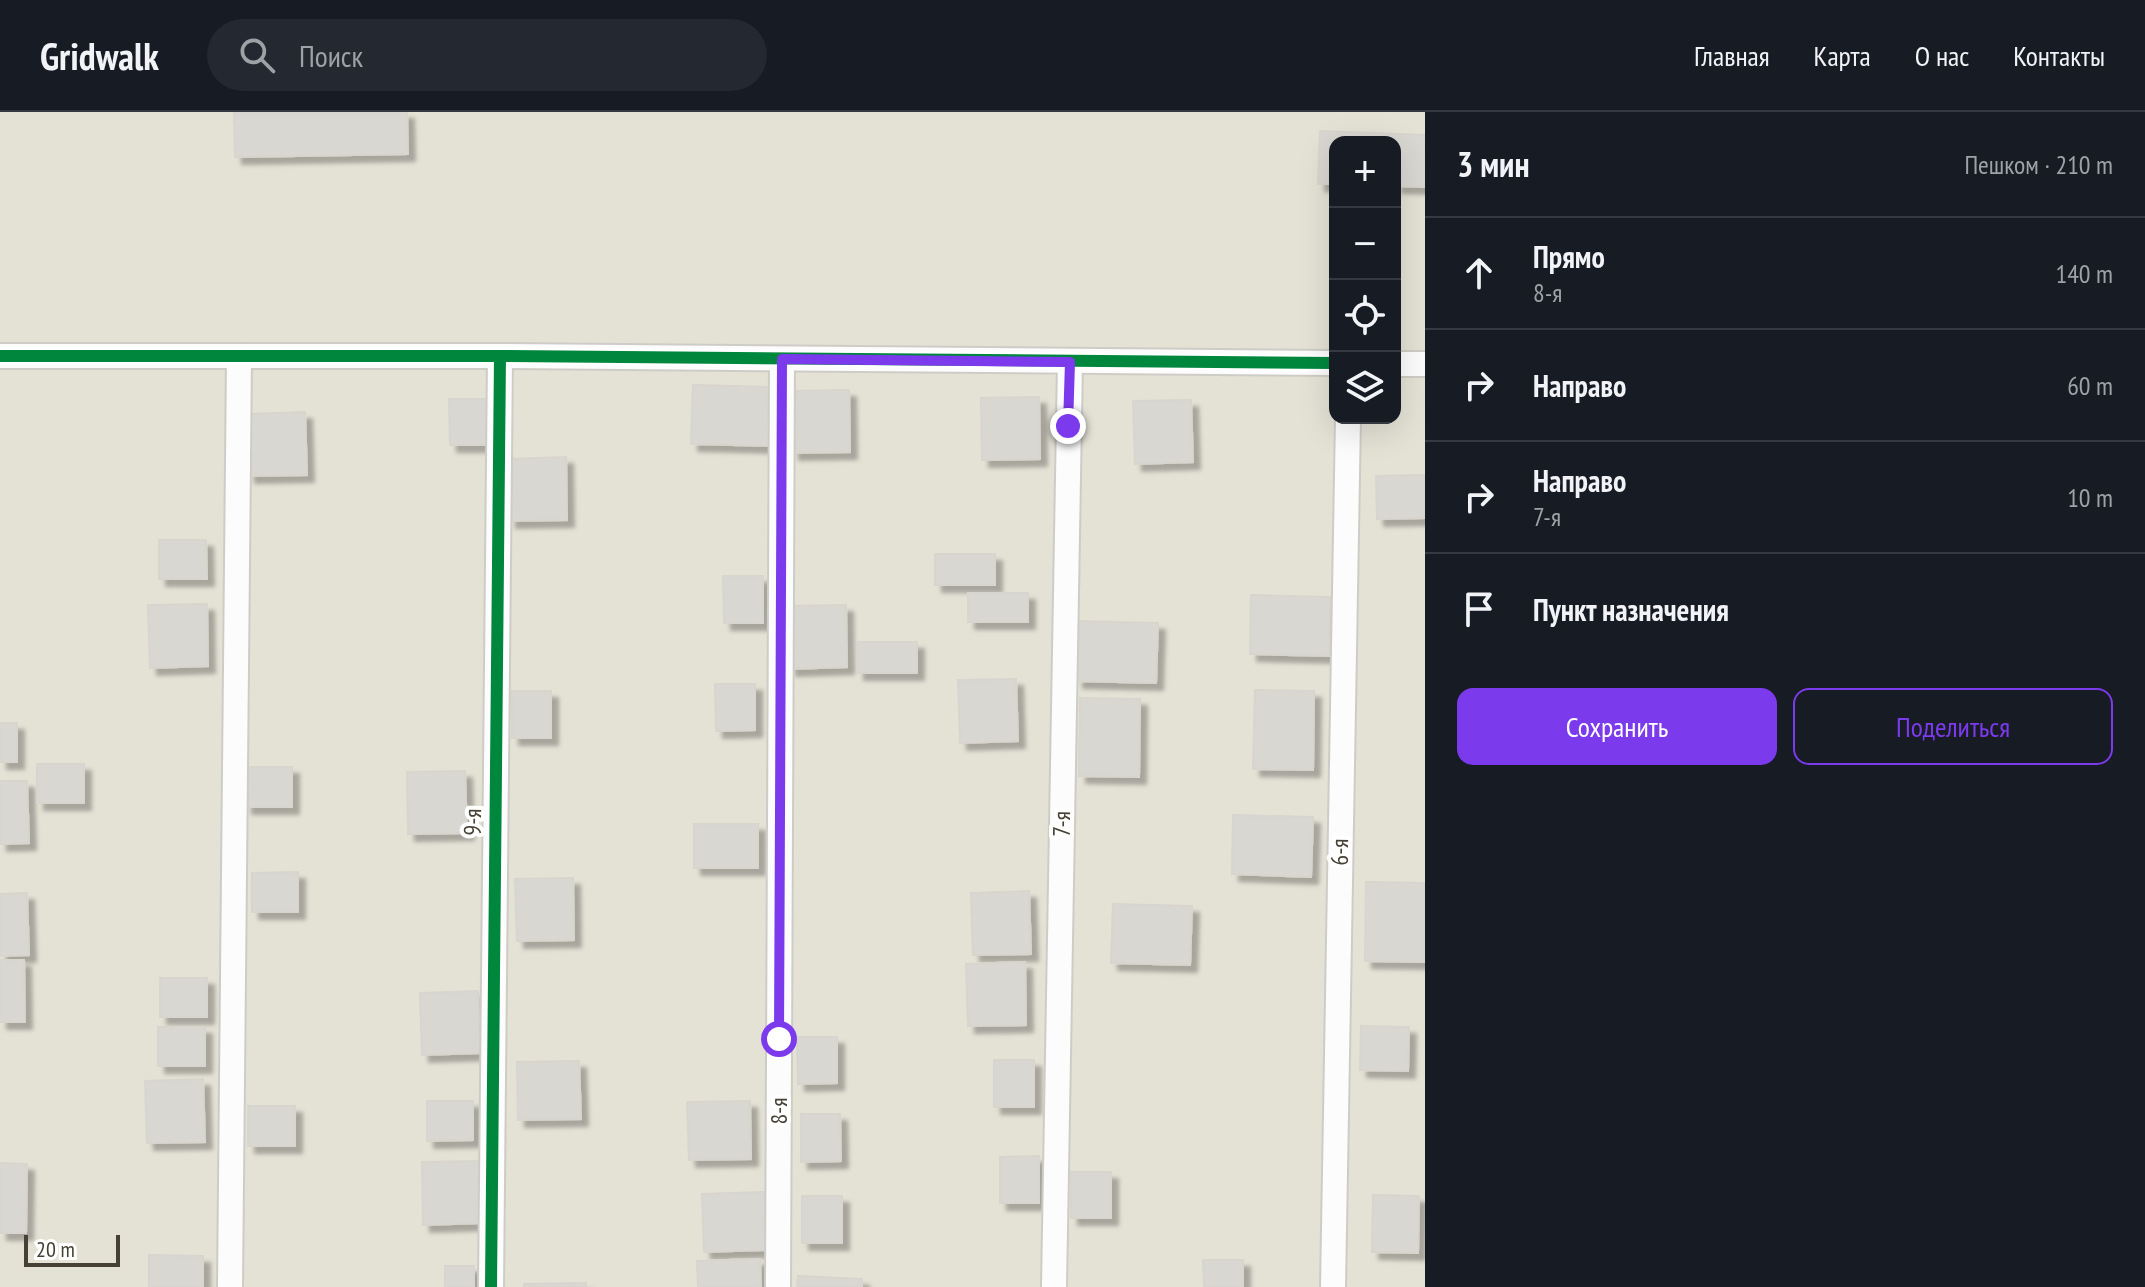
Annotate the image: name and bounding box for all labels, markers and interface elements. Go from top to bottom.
search box [207,19,767,91]
text: Gridwalk [40,31,159,80]
icon: search [235,33,279,77]
text: Поиск [299,36,363,75]
text: Главная [1694,37,1770,74]
text: Карта [1814,37,1871,74]
text: О нас [1915,37,1969,74]
text: Контакты [2013,37,2105,74]
map controls [1329,136,1401,424]
button: + [1329,136,1401,208]
text: 3 мин [1457,142,1530,186]
text: Пешком · 210 m [1964,148,2113,181]
button: − [1329,208,1401,280]
text: Прямо [1533,237,1605,276]
icon: ahead [1457,251,1501,295]
text: 140 m [2055,257,2113,290]
text: 8-я [1533,276,1562,309]
button: locate [1329,280,1401,352]
button: layers [1329,352,1401,424]
icon: right [1457,363,1501,407]
text: Направо [1533,366,1626,405]
text: 60 m [2067,369,2113,402]
route end [1050,408,1086,444]
text: Направо [1533,461,1626,500]
icon: right [1457,475,1501,519]
text: 10 m [2067,481,2113,514]
text: 7-я [1533,500,1561,533]
icon: arrive [1457,587,1501,631]
text: Пункт назначения [1533,590,1729,629]
button: Сохранить [1457,688,1777,765]
button: Поделиться [1793,688,2113,765]
street label: 9-я [457,808,488,836]
street label: 7-я [1046,811,1077,837]
street label: 6-я [1324,838,1355,866]
route start [761,1021,797,1057]
street label: 8-я [763,1097,794,1125]
scale bar [24,1231,120,1267]
text: 20 m [36,1235,75,1263]

